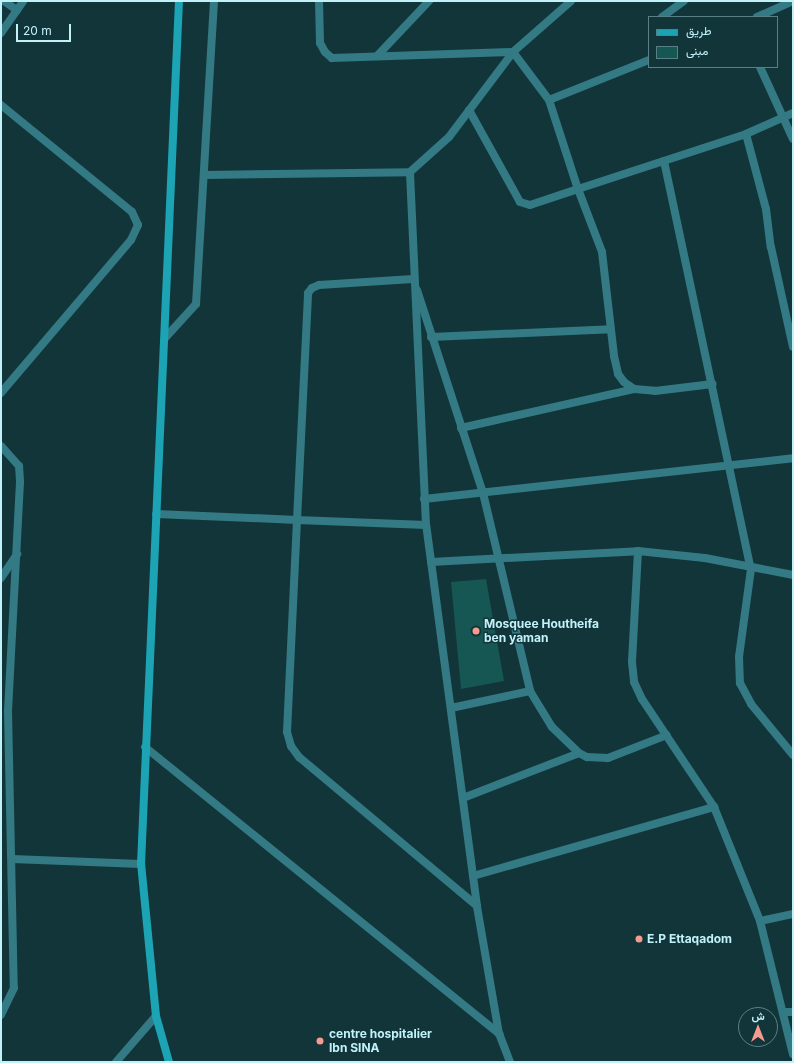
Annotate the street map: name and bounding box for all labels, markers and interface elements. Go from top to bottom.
scale bar [18,16,73,42]
legend [648,16,778,68]
text: 20 m [23,23,52,38]
text: طريق [686,23,711,38]
text: مبنى [686,43,708,58]
place label: Mosquee Houtheifa ben yaman [484,617,599,645]
marker: Mosquee Houtheifa ben yaman [471,626,481,636]
place label: E.P Ettaqadom [647,932,732,946]
marker: E.P Ettaqadom [634,934,644,944]
north arrow [738,1007,778,1047]
text: ش [751,1009,765,1023]
place label: centre hospitalier Ibn SINA [329,1027,432,1055]
marker: centre hospitalier Ibn SINA [314,1035,326,1047]

